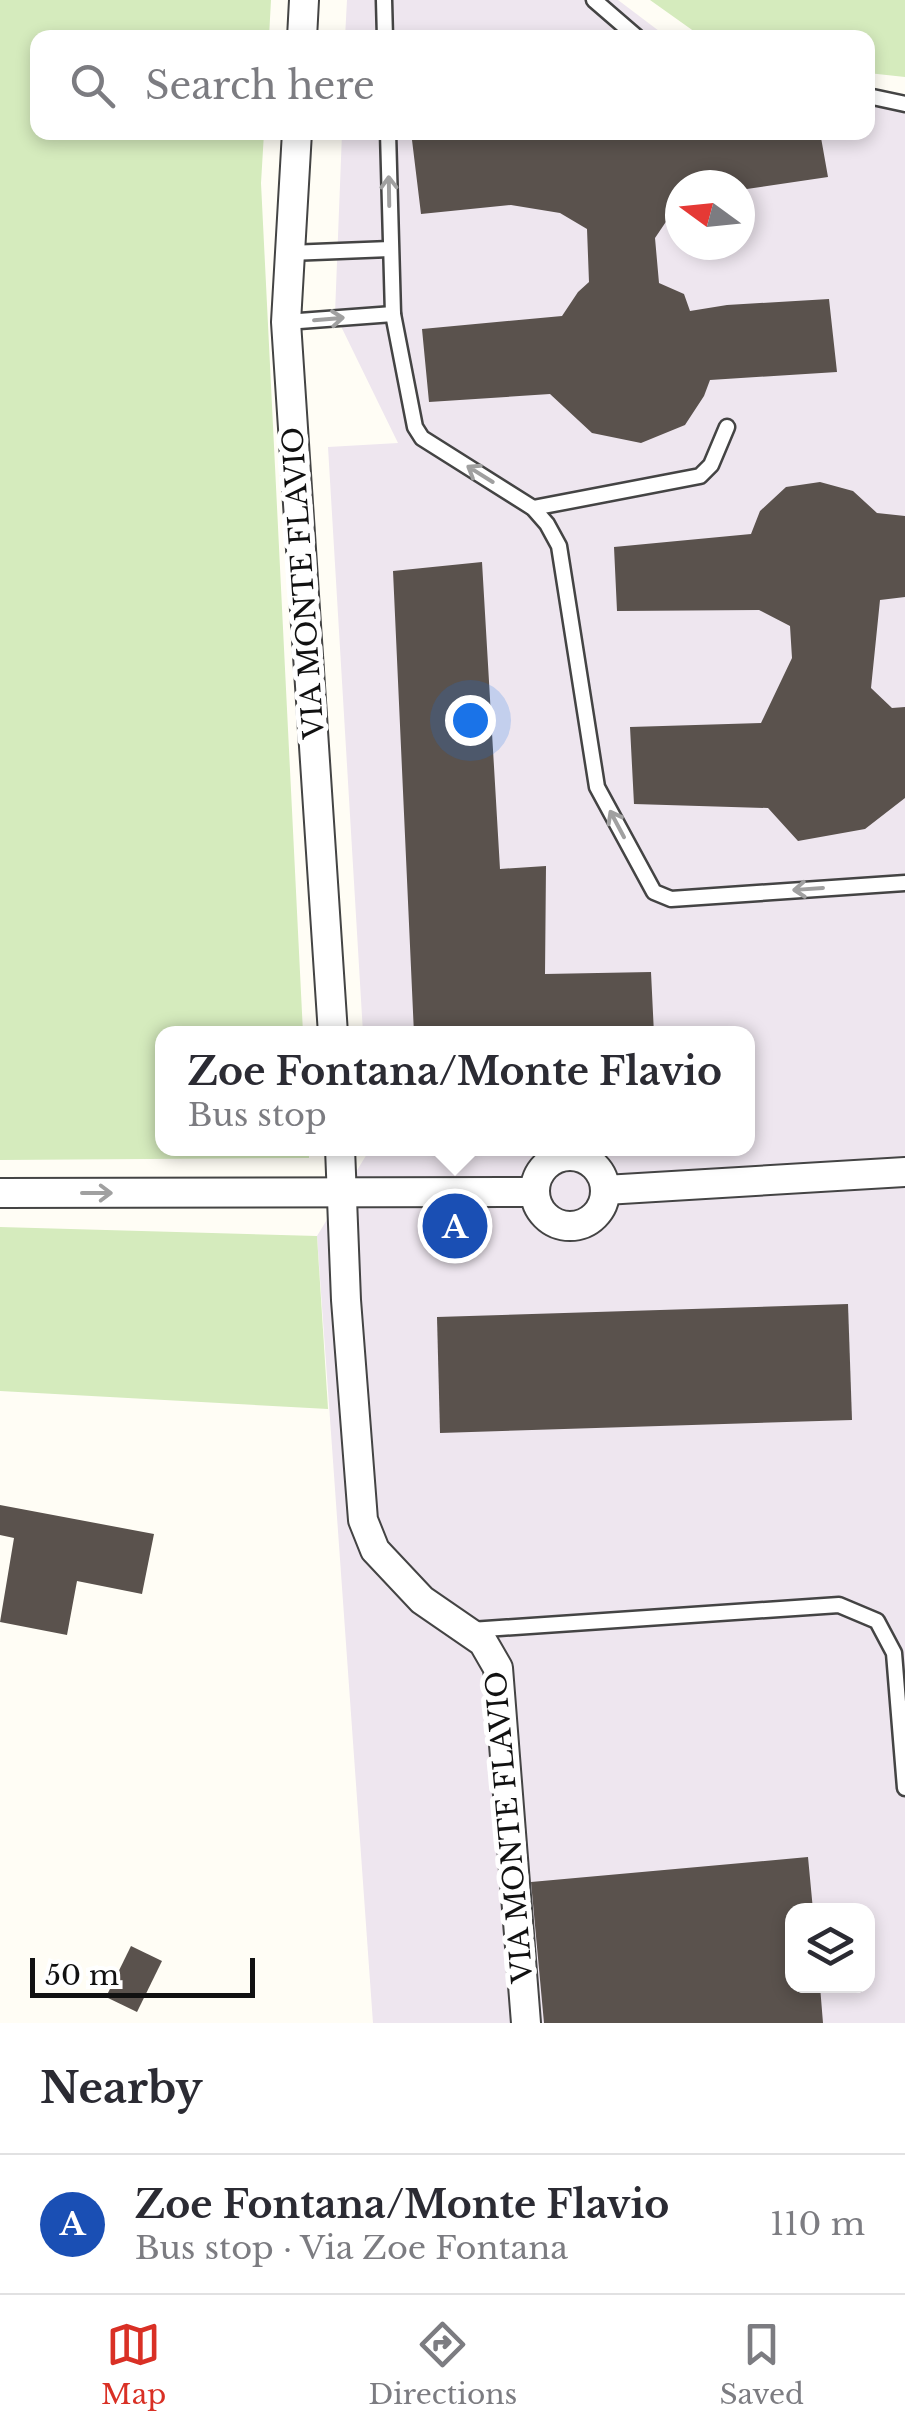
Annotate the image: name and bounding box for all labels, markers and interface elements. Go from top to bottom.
search box [30,30,875,140]
icon: search [65,58,120,113]
text: Search here [145,62,375,109]
north arrow [665,170,755,260]
one-way arrow [380,175,398,208]
one-way arrow [312,309,344,328]
street label: VIA MONTE FLAVIO [275,426,332,741]
one-way arrow [466,464,495,484]
your location [445,695,496,746]
one-way arrow [607,809,626,839]
one-way arrow [792,880,824,899]
popup [155,1026,755,1156]
text: Zoe Fontana/Monte Flavio [188,1048,722,1095]
text: Bus stop [188,1095,327,1135]
one-way arrow [80,1184,113,1202]
pin: A [422,1188,488,1264]
street label: VIA MONTE FLAVIO [478,1670,541,1985]
map controls [785,1903,875,1993]
button: layers [785,1903,875,1993]
scale bar [30,1953,255,1998]
text: 50 m [45,1958,119,1993]
text: Nearby [40,2062,203,2114]
text: Zoe Fontana/Monte Flavio [135,2181,669,2228]
text: A [60,2204,85,2244]
text: 110 m [770,2204,865,2244]
text: Bus stop · Via Zoe Fontana [135,2228,568,2268]
tab: Map [101,2317,166,2412]
tab: Directions [368,2317,517,2412]
tab: Saved [719,2317,804,2412]

